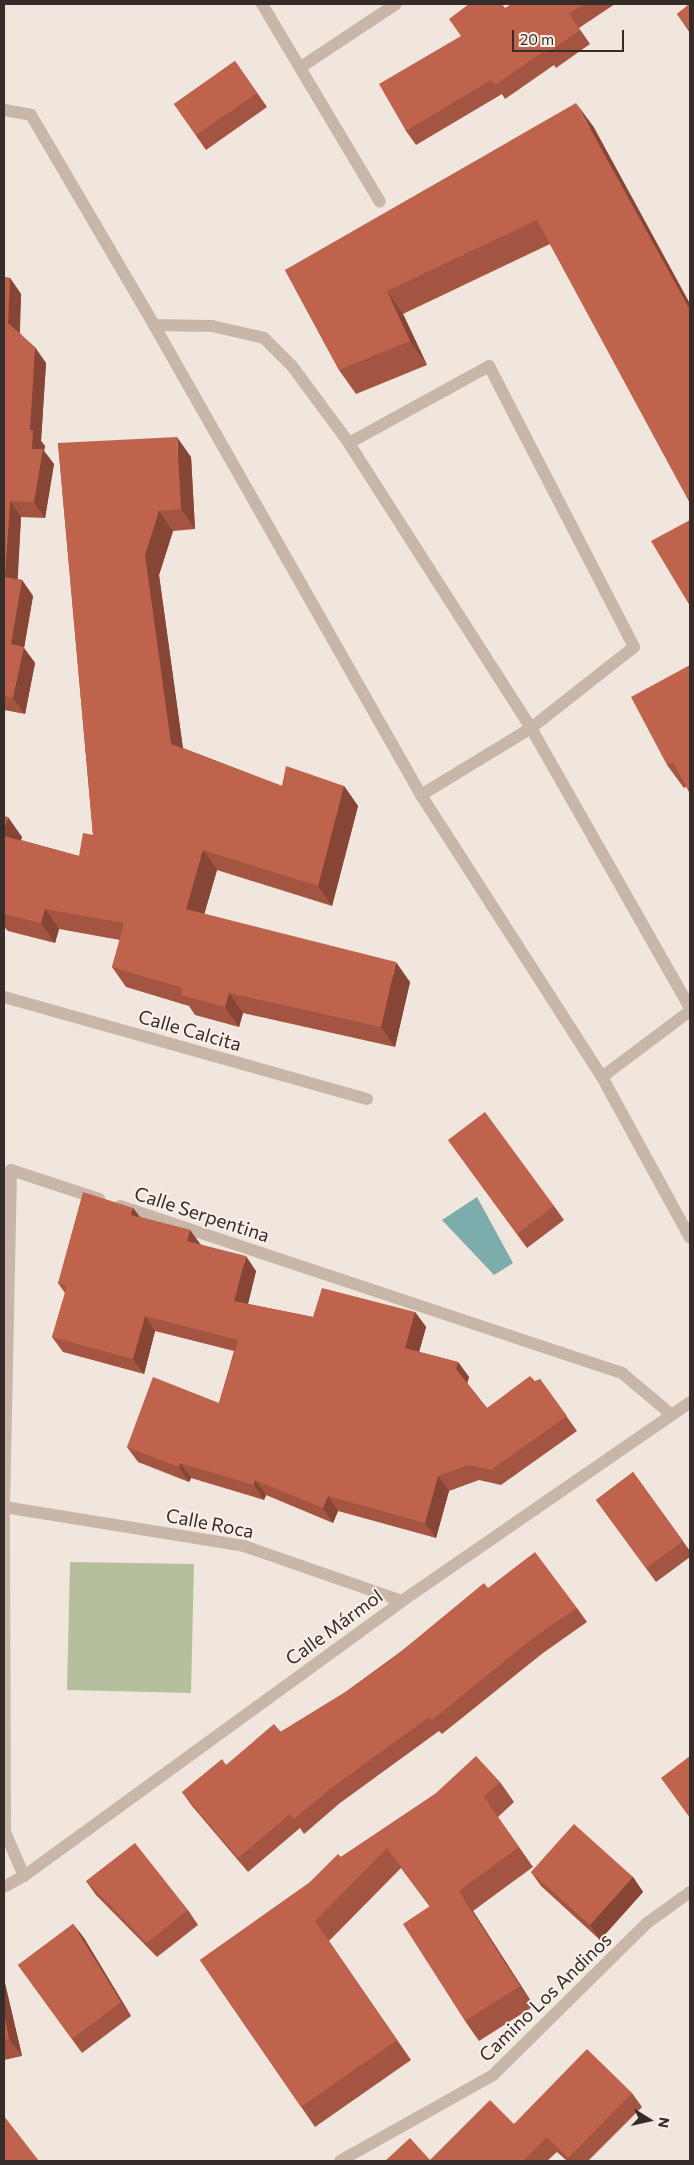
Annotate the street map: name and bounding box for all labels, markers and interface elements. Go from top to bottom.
scale bar [514,20,626,52]
text: 20 m [520,30,554,48]
street label: Calle Calcita [136,1004,244,1056]
street label: Calle Serpentina [132,1181,272,1247]
street label: Calle Roca [164,1503,256,1543]
street label: Calle Mármol [281,1584,387,1670]
street label: Camino Los Andinos [474,1928,616,2066]
north arrow [624,2095,674,2145]
text: N [655,2116,674,2129]

